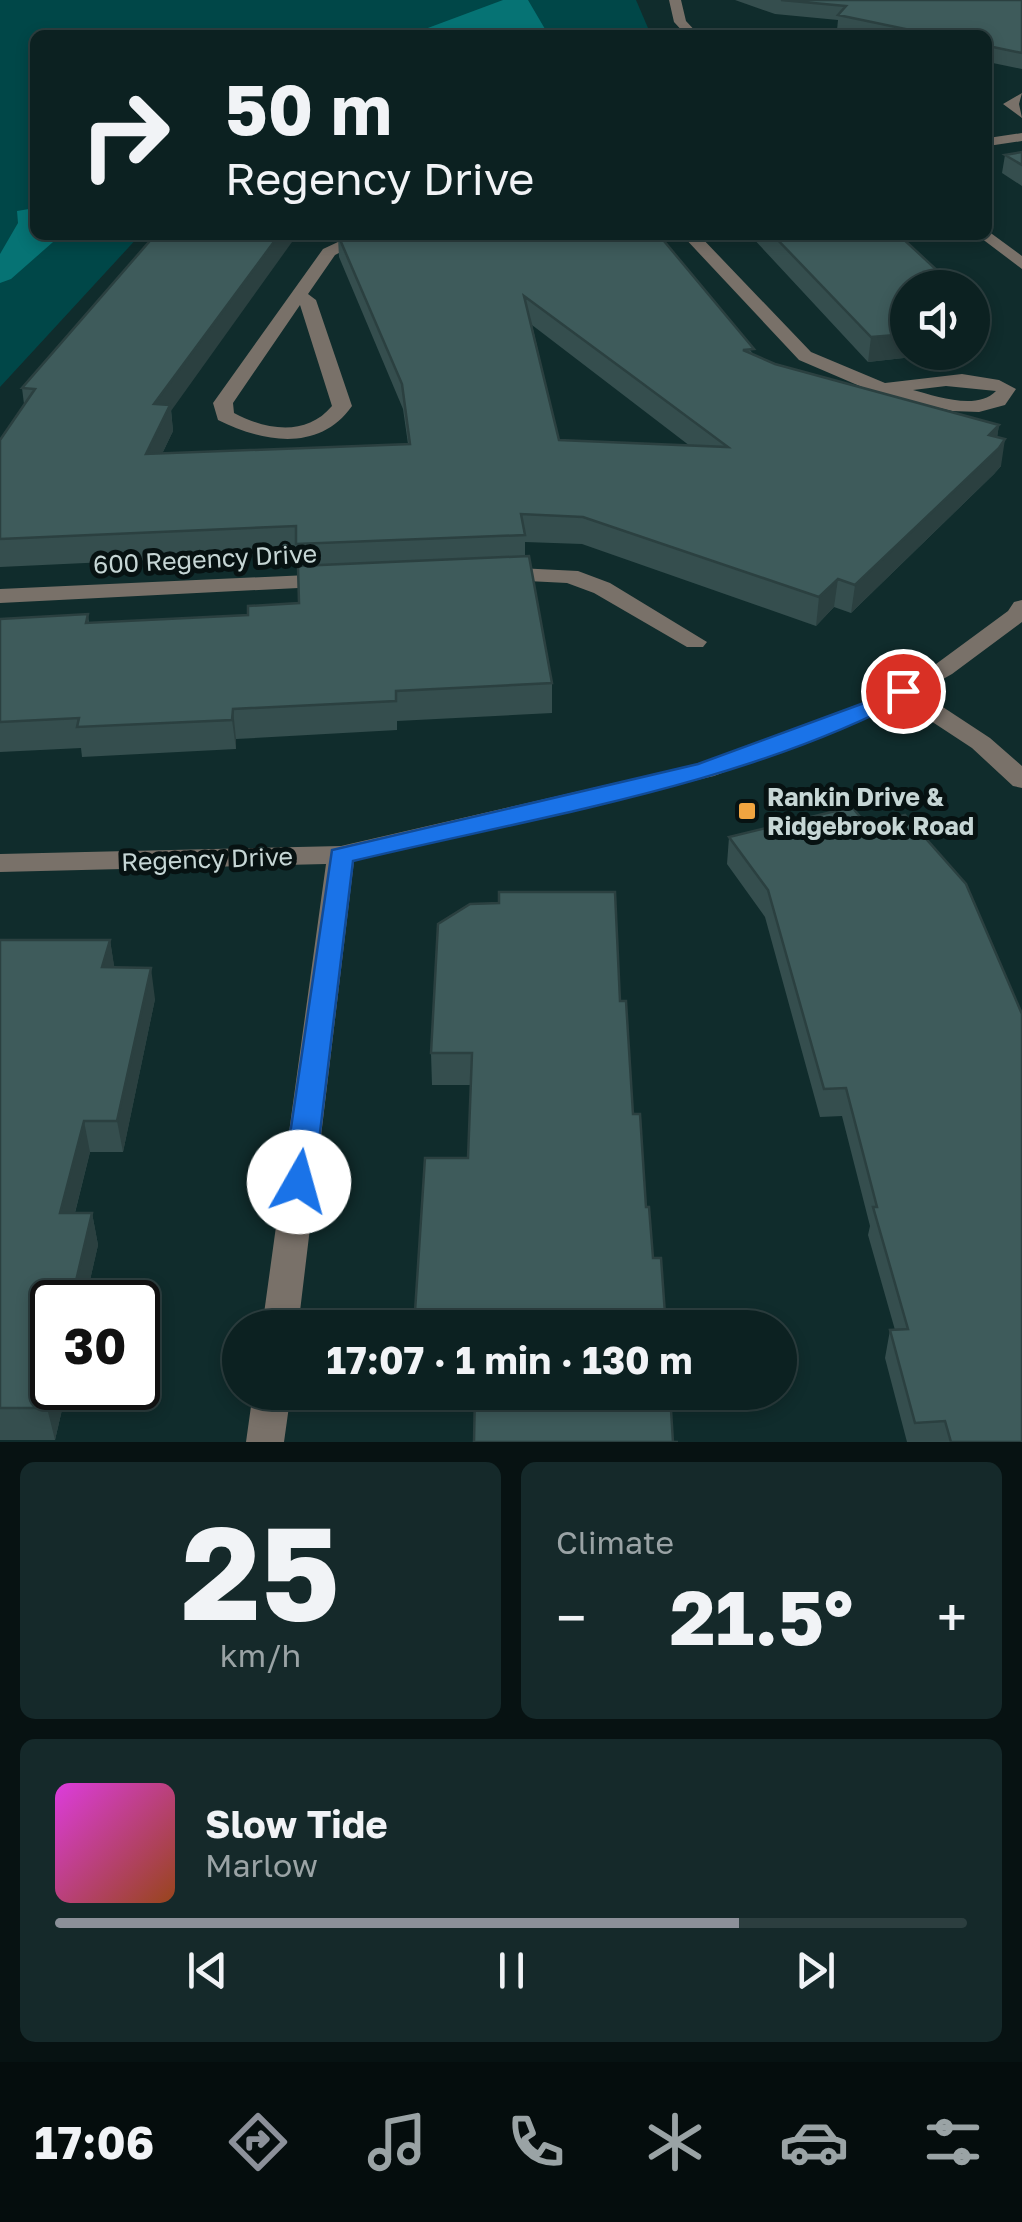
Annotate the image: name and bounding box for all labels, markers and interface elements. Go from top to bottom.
text: 50 m [225,66,392,150]
icon: right [60,70,190,200]
text: Regency Drive [225,151,534,205]
map controls [890,270,990,370]
button: sound [890,270,990,370]
street label: 600 Regency Drive [92,537,318,580]
pin [861,649,946,734]
icon: arrive [876,664,931,719]
place label: Rankin Drive & Ridgebrook Road [767,781,974,841]
marker: Rankin Drive & Ridgebrook Road [736,800,758,822]
street label: Regency Drive [121,840,293,877]
position arrow [247,1130,351,1234]
speed limit sign: 30 [30,1280,160,1410]
text: 17:07 · 1 min · 130 m [326,1337,693,1382]
text: 25 [181,1493,340,1649]
text: Climate [556,1523,674,1561]
text: 21.5° [670,1571,853,1662]
text: − [556,1584,586,1650]
text: + [937,1584,967,1650]
text: km/h [220,1636,301,1674]
text: Slow Tide [205,1801,388,1846]
text: Marlow [205,1846,318,1884]
icon: previous [180,1943,235,1998]
icon: pause [484,1943,539,1998]
icon: next [788,1943,843,1998]
icon: directions [223,2107,293,2177]
icon: music [362,2107,432,2177]
icon: phone [501,2107,571,2177]
icon: climate [640,2107,710,2177]
icon: car [779,2107,849,2177]
icon: filters [918,2107,988,2177]
text: 17:06 [34,2115,154,2169]

